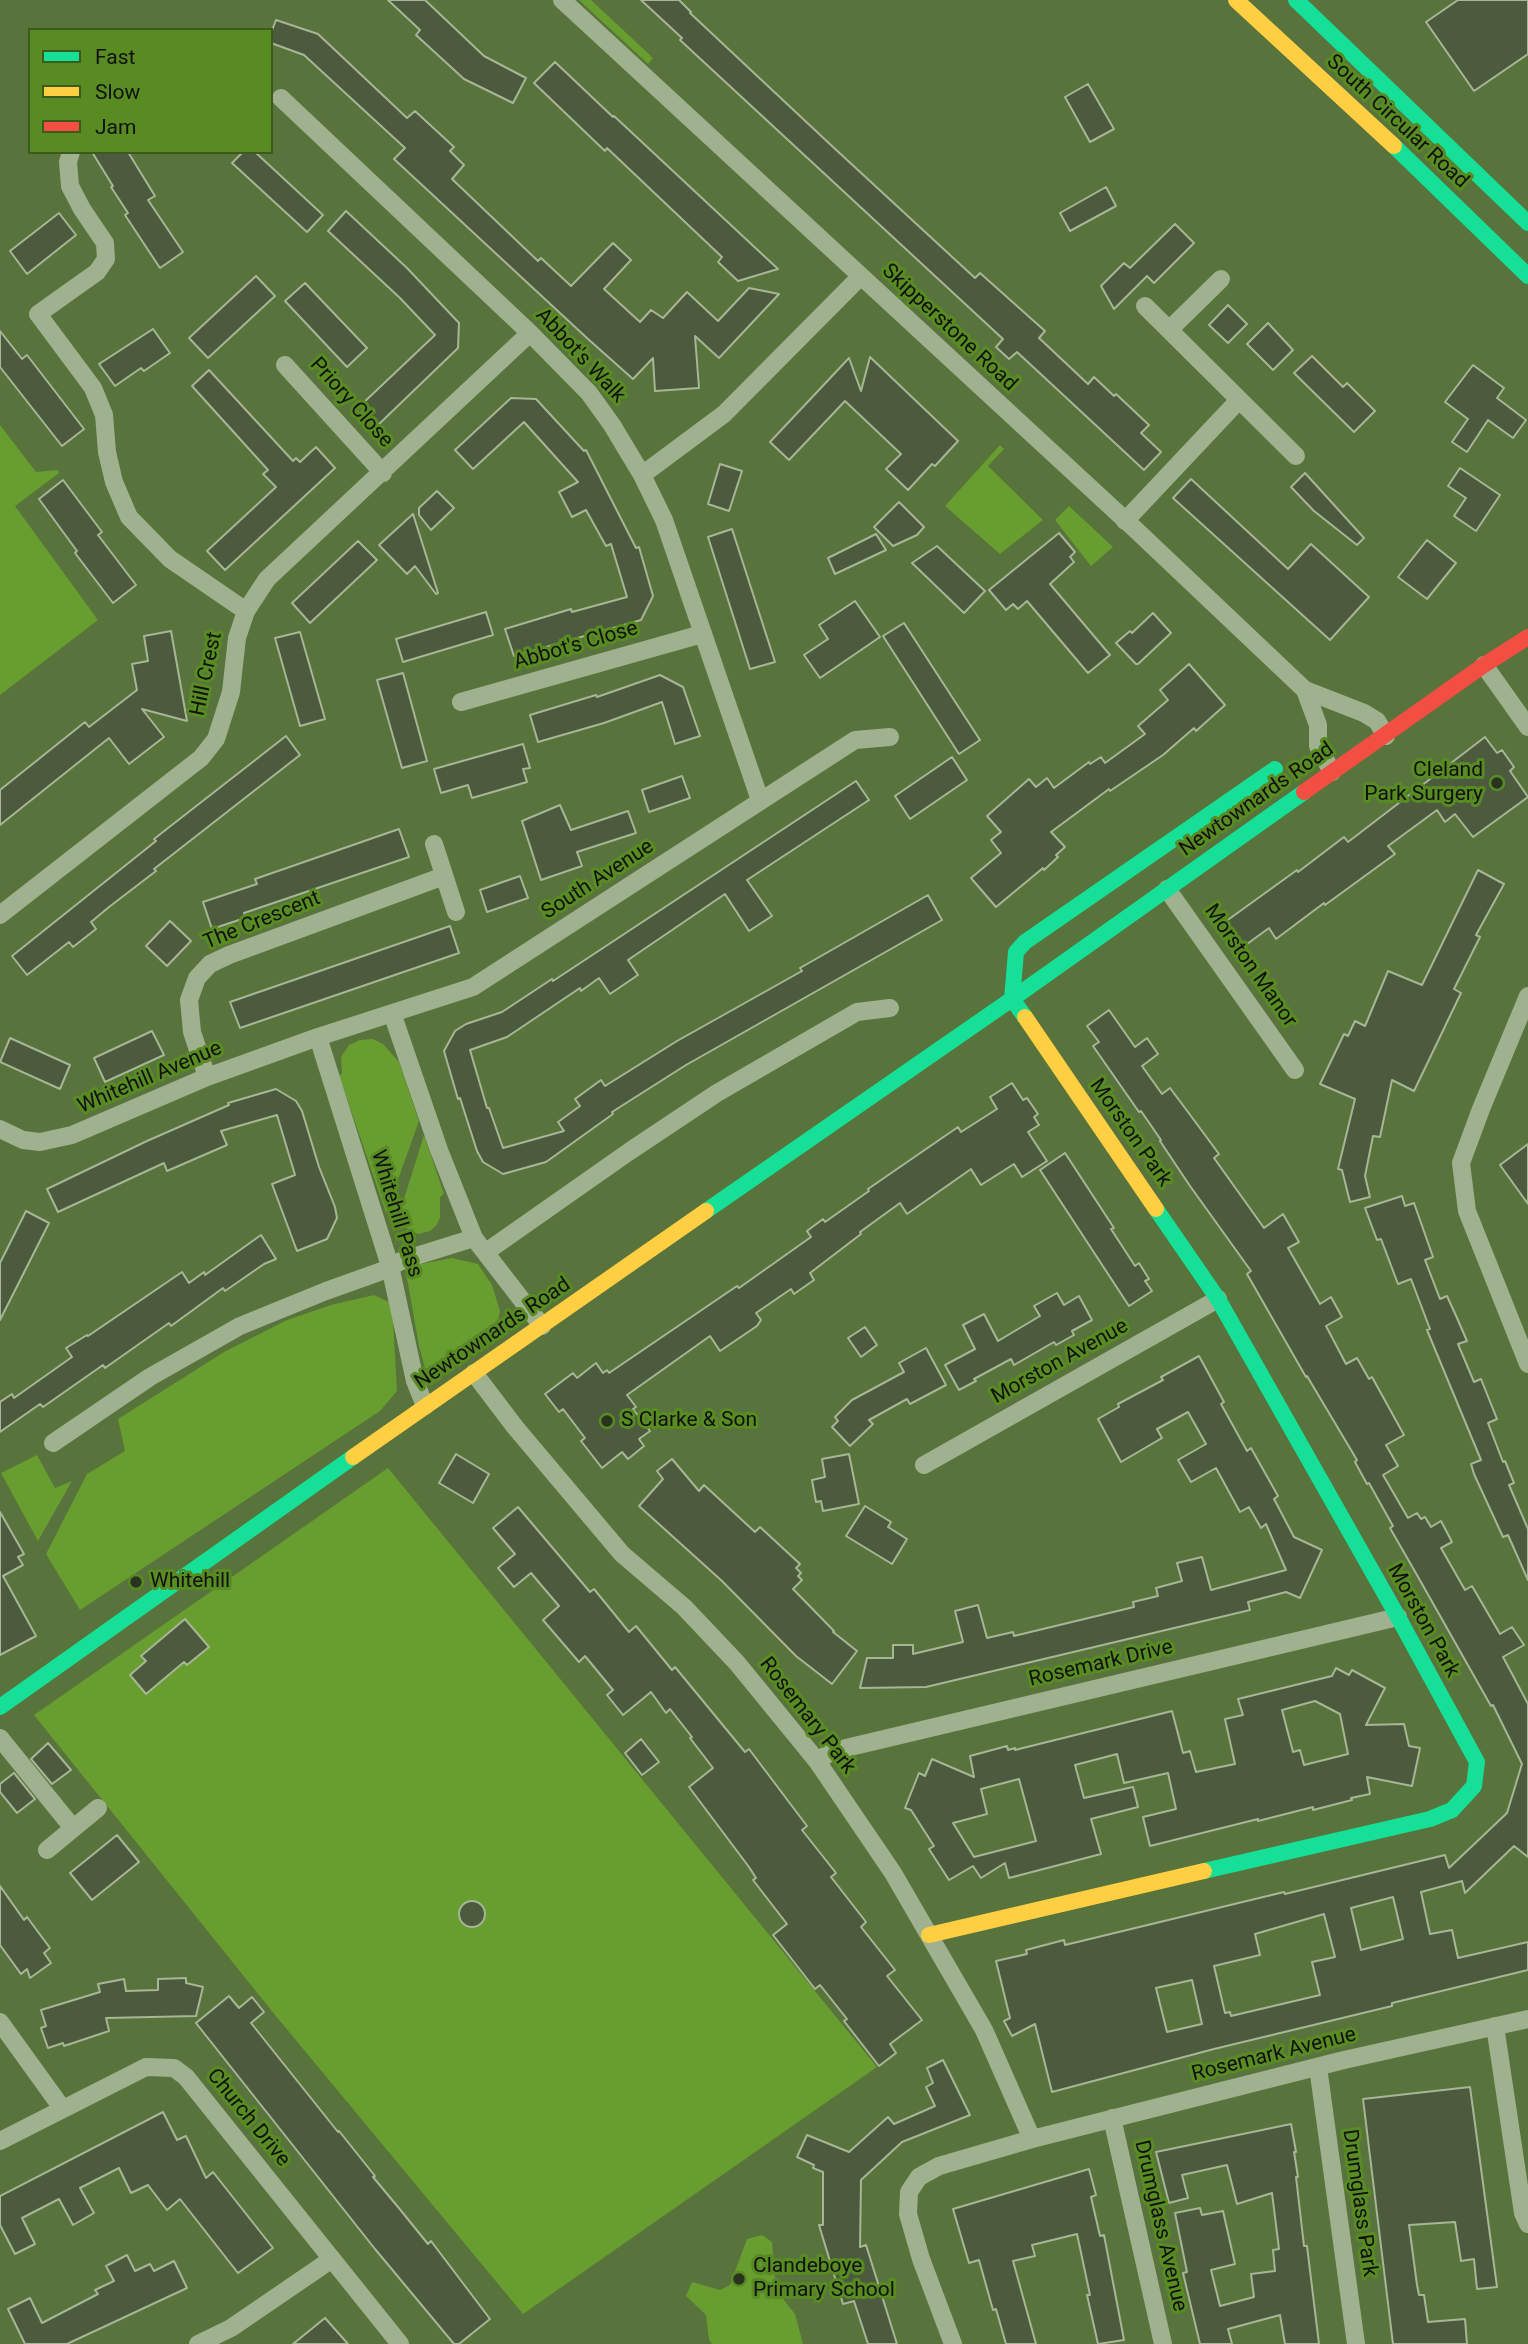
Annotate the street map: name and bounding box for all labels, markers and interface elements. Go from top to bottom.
legend [28,28,273,154]
text: Fast [95,45,135,69]
street label: South Circular Road [1321,50,1473,194]
text: Slow [95,80,140,104]
text: Jam [95,115,136,139]
street label: Skipperstone Road [876,259,1022,397]
street label: Abbot's Walk [530,303,630,409]
street label: Priory Close [304,353,398,453]
street label: Abbot's Close [511,616,641,676]
street label: Hill Crest [186,630,228,718]
street label: Newtownards Road [1175,737,1339,863]
place label: Cleland Park Surgery [1364,758,1483,808]
marker: Cleland Park Surgery [1489,775,1505,791]
street label: South Avenue [537,834,659,926]
street label: The Crescent [200,886,324,956]
street label: Morston Manor [1198,900,1302,1032]
street label: Whitehill Avenue [74,1036,226,1120]
street label: Morston Park [1084,1074,1176,1192]
street label: Whitehill Pass [365,1147,427,1281]
street label: Newtownards Road [410,1273,576,1395]
street label: Morston Avenue [987,1314,1133,1410]
place label: S Clarke & Son [621,1408,757,1434]
marker: S Clarke & Son [599,1413,615,1429]
street label: Morston Park [1381,1560,1465,1682]
place label: Whitehill [150,1569,230,1595]
marker: Whitehill [128,1574,144,1590]
street label: Rosemark Drive [1027,1635,1175,1693]
street label: Rosemary Park [754,1652,860,1780]
street label: Rosemark Avenue [1189,2022,1359,2088]
street label: Church Drive [201,2064,295,2172]
street label: Drumglass Park [1336,2128,1382,2278]
street label: Drumglass Avenue [1128,2138,1192,2314]
place label: Clandeboye Primary School [753,2254,895,2304]
marker: Clandeboye Primary School [731,2271,747,2287]

